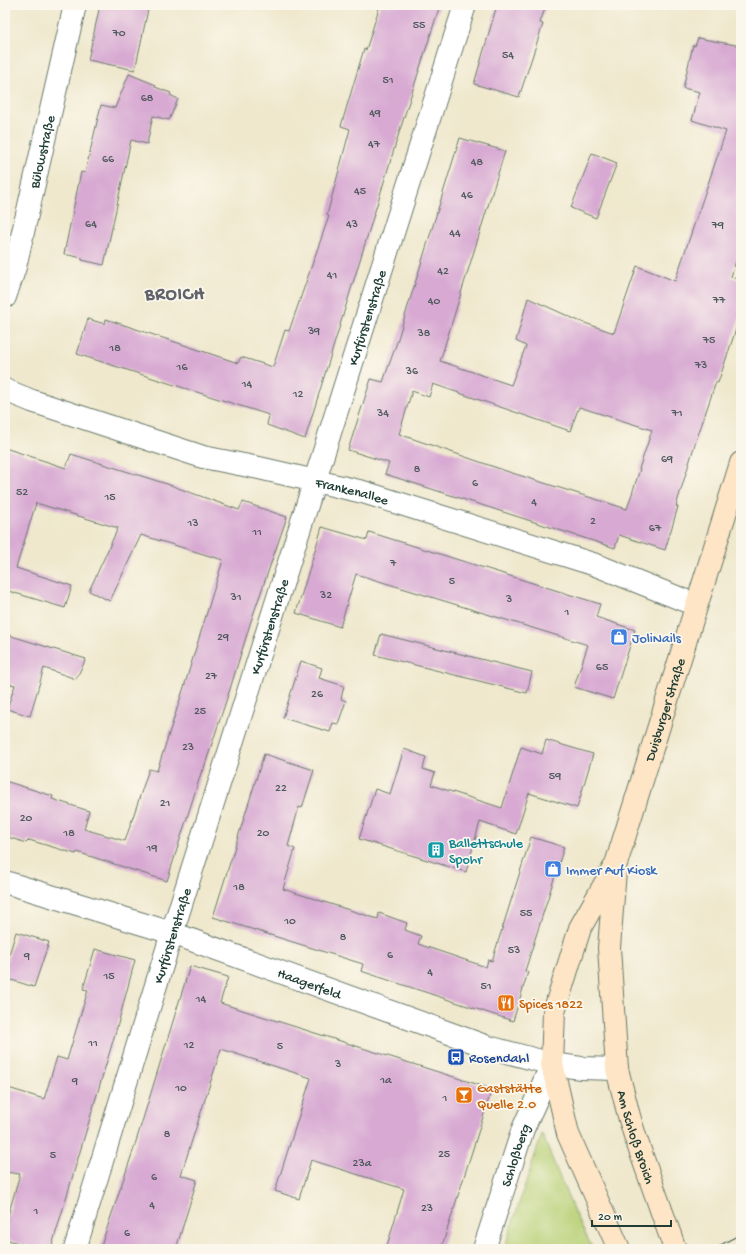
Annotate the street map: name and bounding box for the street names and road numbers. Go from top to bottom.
street label: Bülowstraße [27,113,61,191]
street label: Kurfürstenstraße [346,268,392,368]
street label: Frankenallee [312,475,391,511]
street label: Kurfürstenstraße [248,577,294,677]
street label: Duisburger Straße [642,656,691,765]
street label: Kurfürstenstraße [151,886,197,986]
street label: Haagerfeld [275,966,345,1005]
street label: Am Schloß Broich [612,1089,657,1187]
street label: Schloßberg [499,1122,535,1189]

